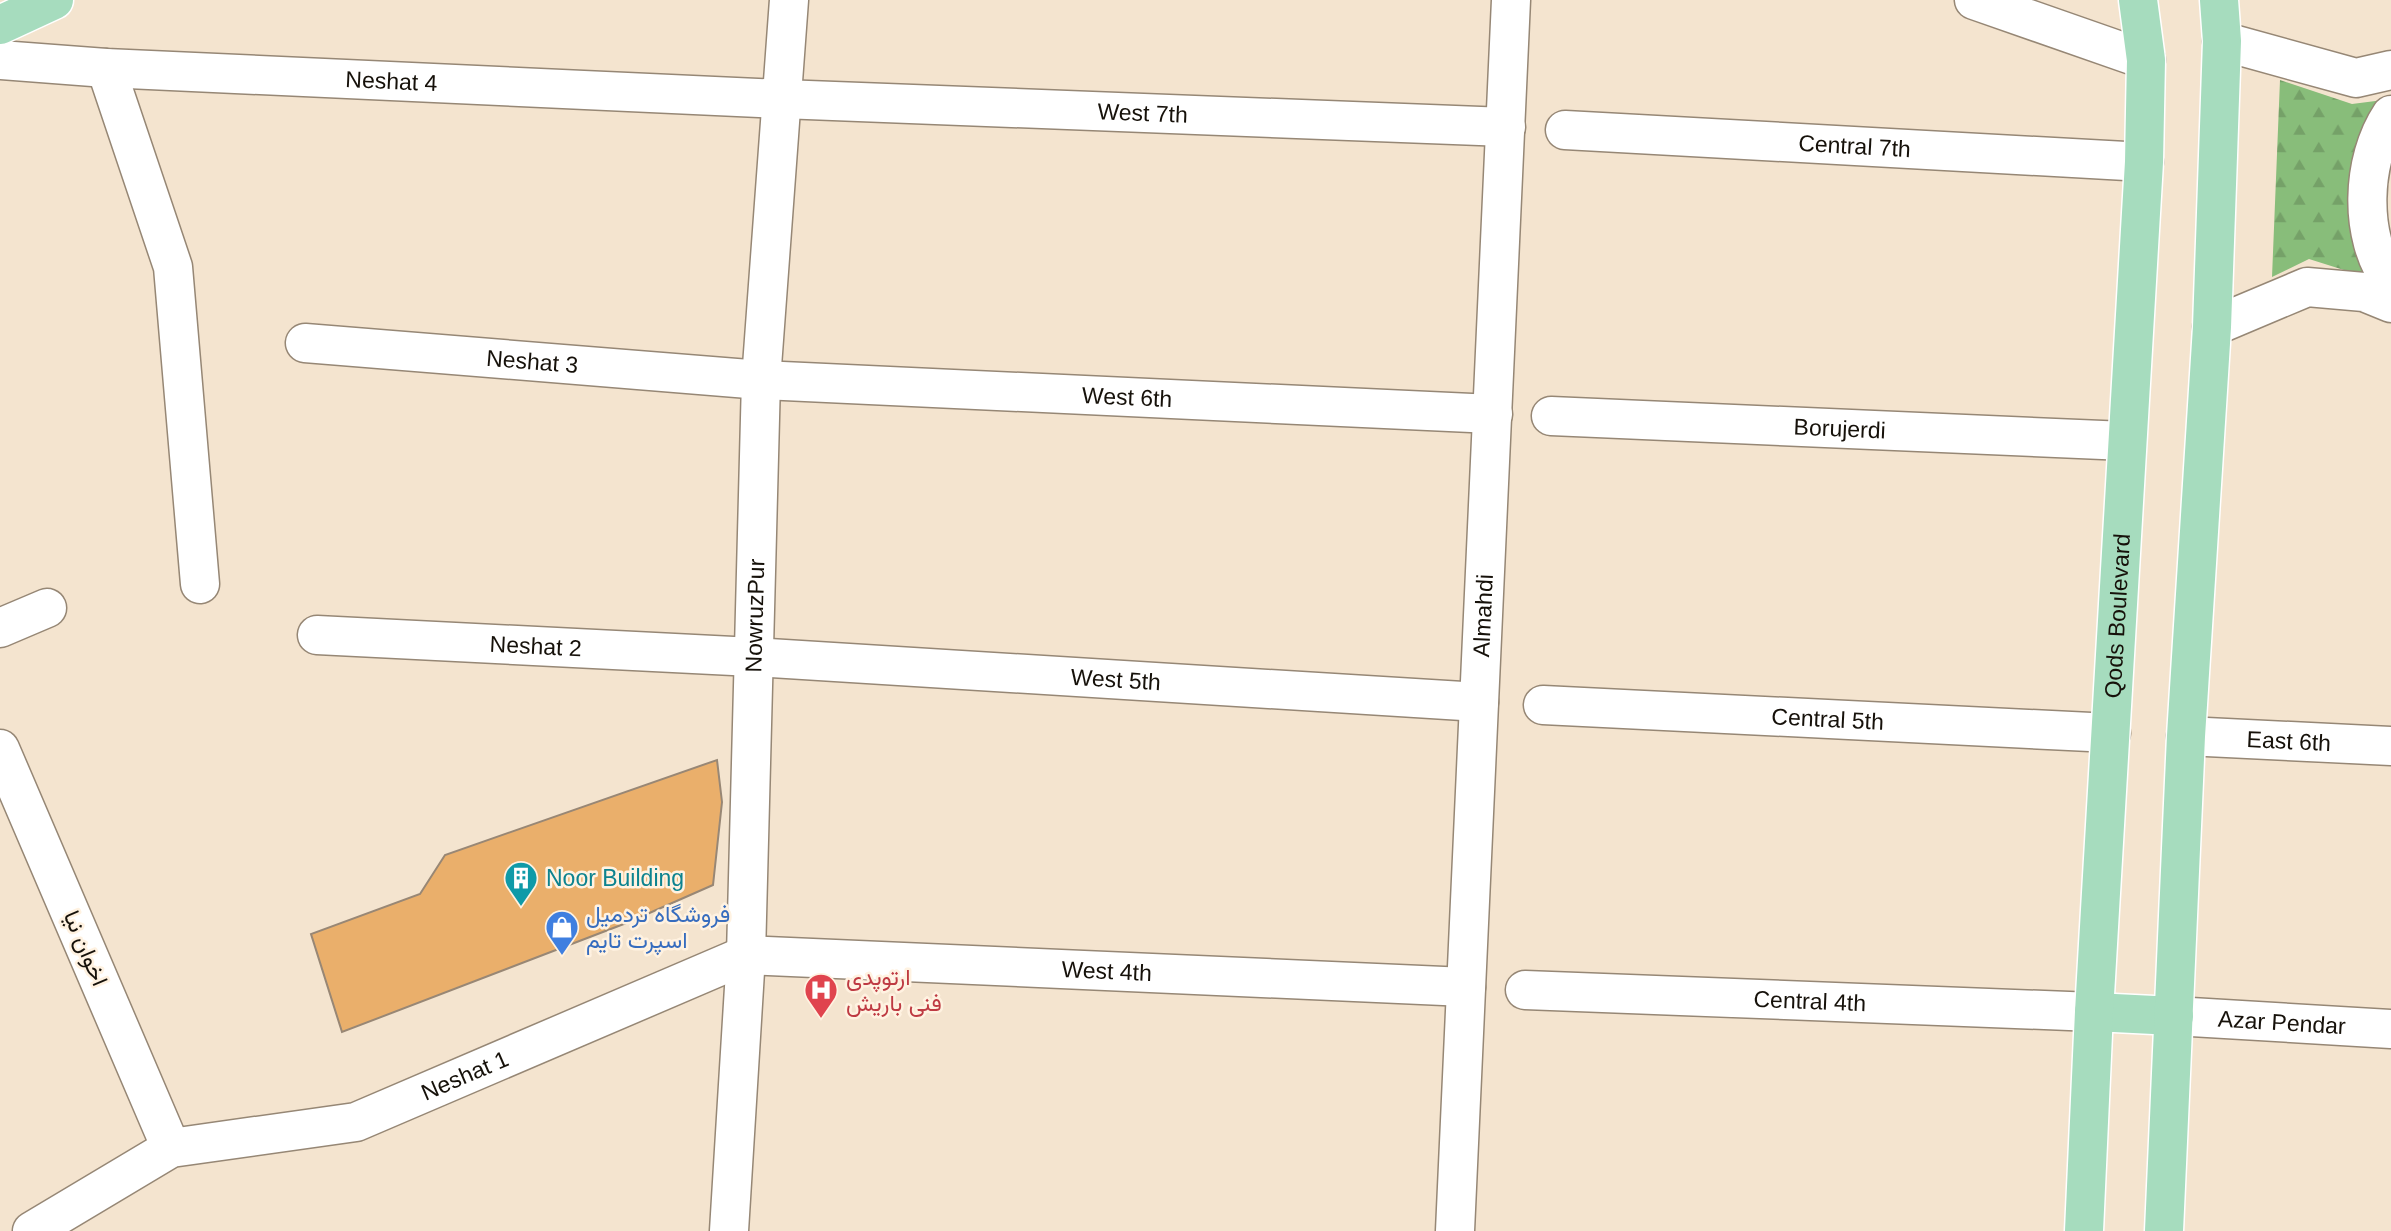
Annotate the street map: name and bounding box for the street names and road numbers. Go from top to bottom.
street label: Neshat 4 [345,66,438,96]
street label: West 7th [1097,98,1188,128]
street label: Central 7th [1798,130,1911,162]
street label: Neshat 3 [485,345,579,378]
street label: West 6th [1081,382,1173,412]
street label: Borujerdi [1793,414,1886,444]
street label: Qods Boulevard [2099,533,2135,699]
street label: NowruzPur [740,558,769,673]
street label: Almahdi [1468,574,1498,658]
street label: Neshat 2 [489,631,582,661]
street label: West 5th [1070,664,1162,695]
street label: Central 5th [1771,703,1885,735]
street label: East 6th [2246,726,2332,756]
street label: اخوان نیا [57,906,113,990]
street label: West 4th [1061,956,1152,986]
street label: Central 4th [1753,986,1867,1016]
street label: Azar Pendar [2217,1006,2347,1039]
street label: Neshat 1 [417,1045,512,1106]

